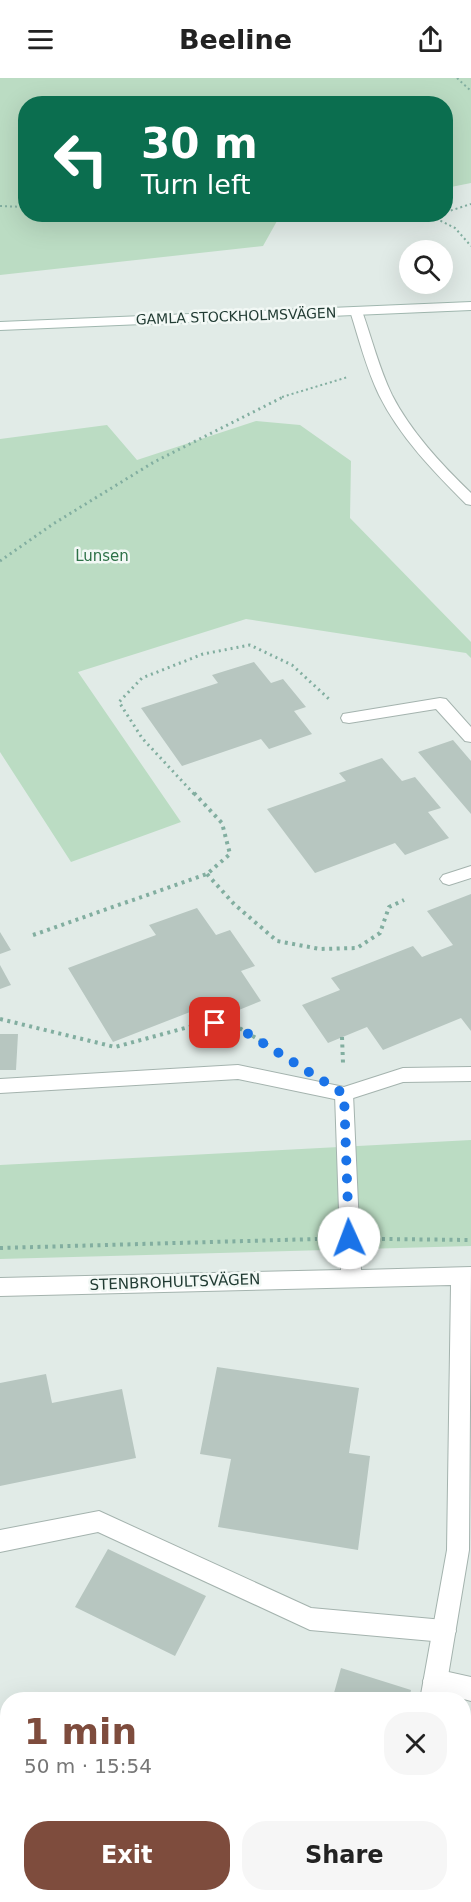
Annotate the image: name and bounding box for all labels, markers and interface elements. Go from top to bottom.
icon: menu [24,23,57,56]
icon: share [414,23,447,56]
text: Beeline [179,24,292,55]
text: 30 m [141,119,258,168]
icon: left [42,120,120,198]
text: Turn left [141,169,251,200]
map controls [399,240,453,294]
button: search [399,240,453,294]
street label: GAMLA STOCKHOLMSVÄGEN [135,304,336,327]
park label: Lunsen [75,547,129,565]
pin [189,997,240,1048]
icon: arrive [198,1006,231,1039]
position arrow [317,1206,381,1270]
street label: STENBROHULTSVÄGEN [89,1269,261,1294]
text: 1 min [24,1711,137,1752]
button: close [384,1712,447,1775]
text: 50 m · 15:54 [24,1754,152,1778]
button: Exit [24,1821,230,1890]
button: Share [242,1821,447,1890]

